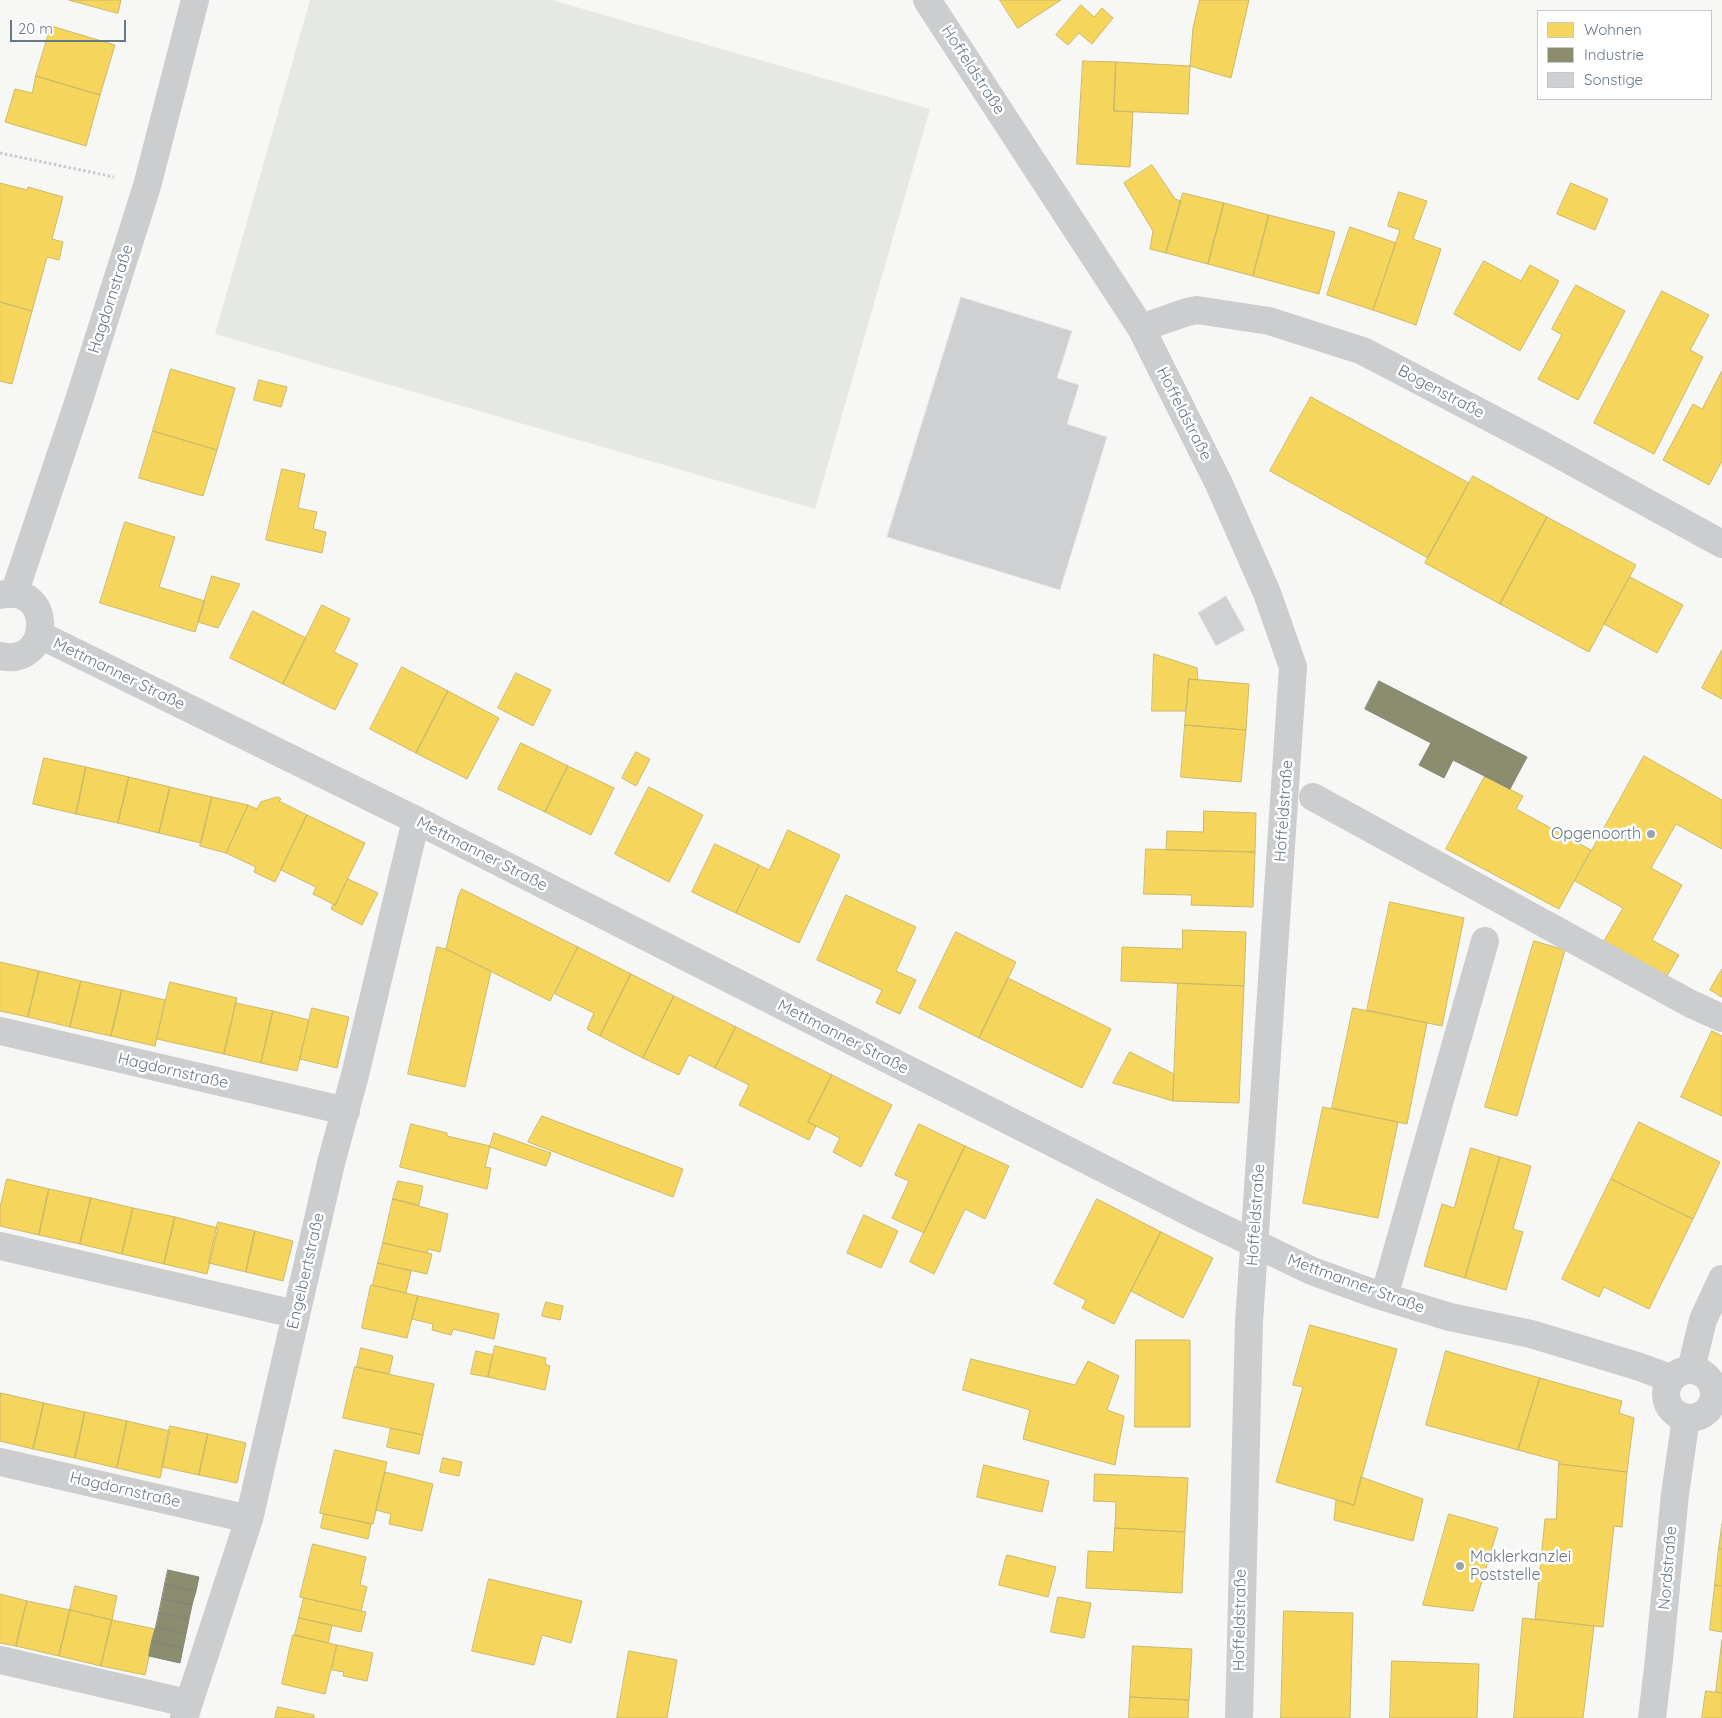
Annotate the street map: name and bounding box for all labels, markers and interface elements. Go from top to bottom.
scale bar [12,10,129,42]
legend [1537,10,1712,100]
text: 20 m [18,19,53,38]
text: Wohnen [1584,20,1642,39]
street label: Hoffeldstraße [937,22,1009,118]
text: Industrie [1584,45,1644,64]
text: Sonstige [1584,70,1643,89]
street label: Hagdornstraße [84,242,138,356]
street label: Bogenstraße [1394,361,1488,423]
street label: Hoffeldstraße [1152,364,1216,464]
street label: Mettmanner Straße [50,634,188,714]
street label: Hoffeldstraße [1271,759,1297,863]
street label: Mettmanner Straße [413,813,551,895]
place label: Opgenoorth [1551,824,1641,844]
marker: Opgenoorth [1645,828,1657,840]
street label: Mettmanner Straße [774,996,912,1078]
street label: Hagdornstraße [116,1049,230,1093]
street label: Hoffeldstraße [1243,1163,1269,1267]
street label: Engelbertstraße [283,1211,329,1331]
street label: Mettmanner Straße [1285,1250,1427,1318]
street label: Hagdornstraße [68,1468,182,1512]
street label: Nordstraße [1655,1525,1681,1611]
place label: Maklerkanzlei Poststelle [1470,1547,1571,1585]
marker: Maklerkanzlei Poststelle [1454,1560,1466,1572]
street label: Hoffeldstraße [1230,1569,1250,1671]

